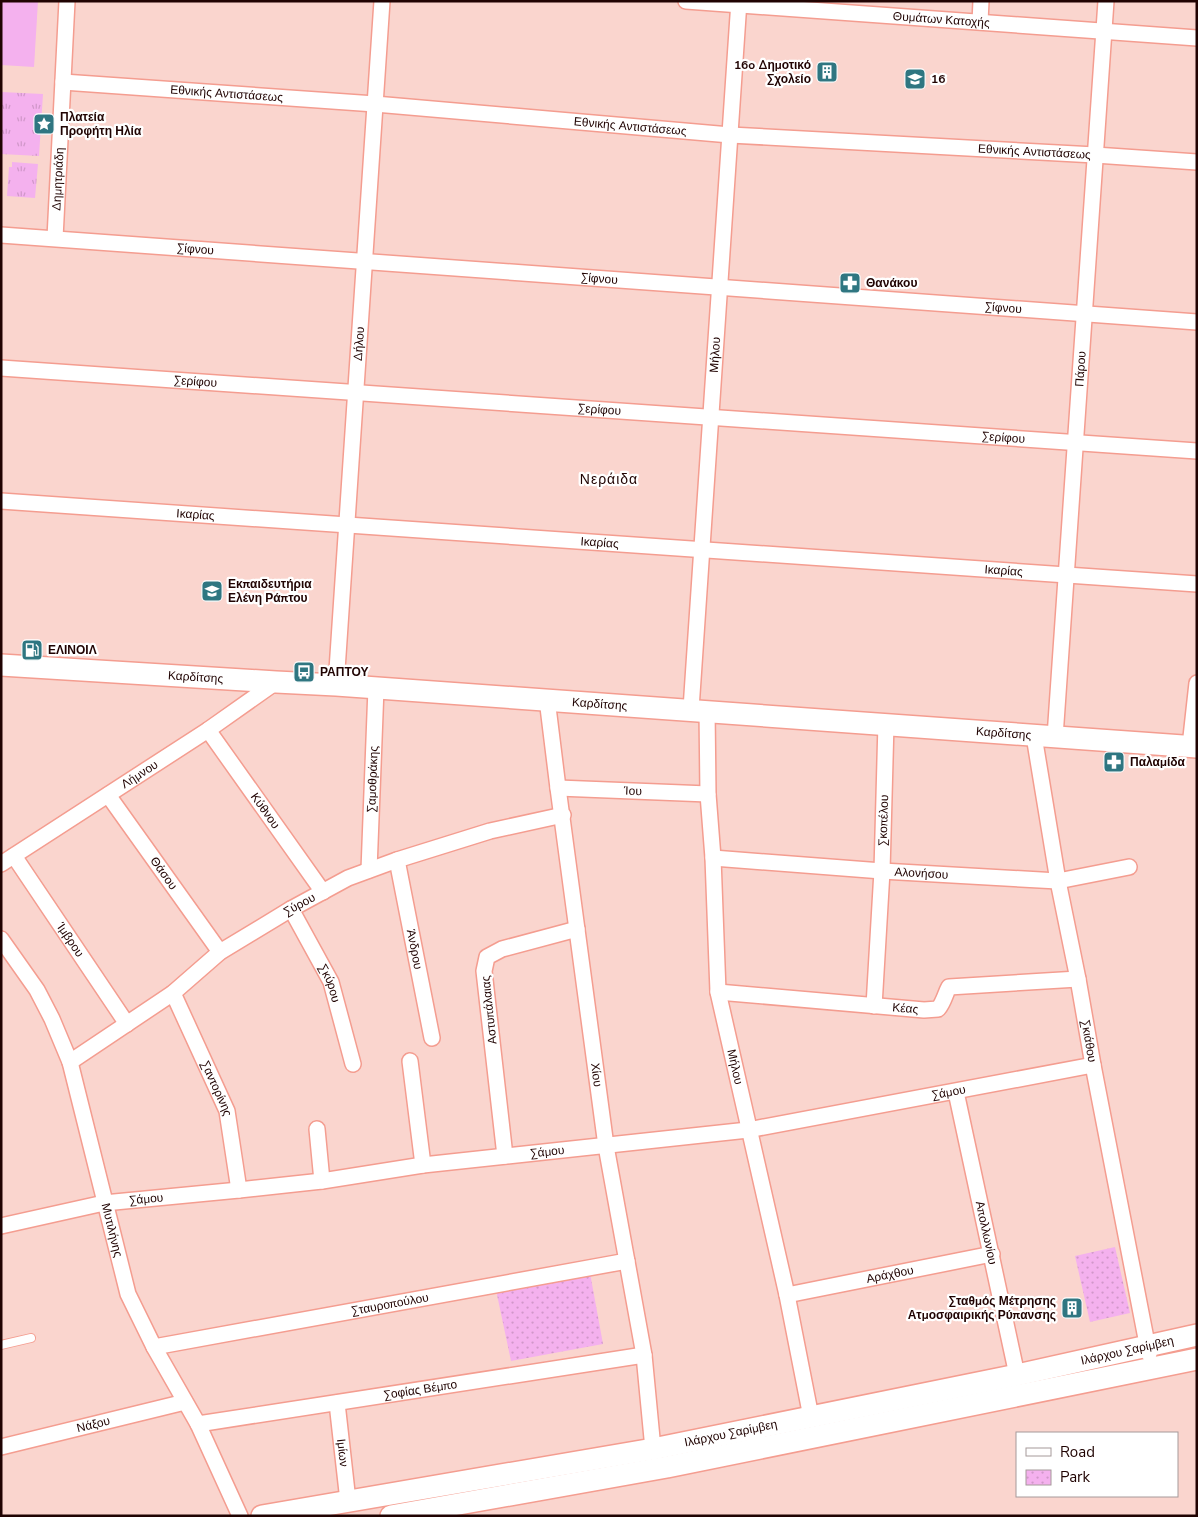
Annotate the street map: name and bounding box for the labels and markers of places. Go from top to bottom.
place label: 16o Δημοτικό Σχολείο [734,57,811,87]
building icon: 16o Δημοτικό Σχολείο [815,60,839,84]
school or university icon: 16 [903,67,927,91]
place label: 16 [931,71,945,87]
place label: Πλατεία Προφήτη Ηλία [60,109,142,139]
place icon: Πλατεία Προφήτη Ηλία [32,112,56,136]
pharmacy icon: Θανάκου [838,271,862,295]
place label: Θανάκου [866,275,917,291]
place label: Εκπαιδευτήρια Ελένη Ράπτου [228,576,312,606]
school or university icon: Εκπαιδευτήρια Ελένη Ράπτου [200,579,224,603]
fuel station icon: ΕΛΙΝΟΙΛ [20,638,44,662]
place label: ΕΛΙΝΟΙΛ [48,642,97,658]
bus stop icon: ΡΑΠΤΟΥ [292,660,316,684]
place label: ΡΑΠΤΟΥ [320,664,369,680]
pharmacy icon: Παλαμίδα [1102,750,1126,774]
place label: Παλαμίδα [1130,754,1186,770]
place label: Σταθμός Μέτρησης Ατμοσφαιρικής Ρύπανσης [908,1293,1056,1323]
building icon: Σταθμός Μέτρησης Ατμοσφαιρικής Ρύπανσης [1060,1296,1084,1320]

